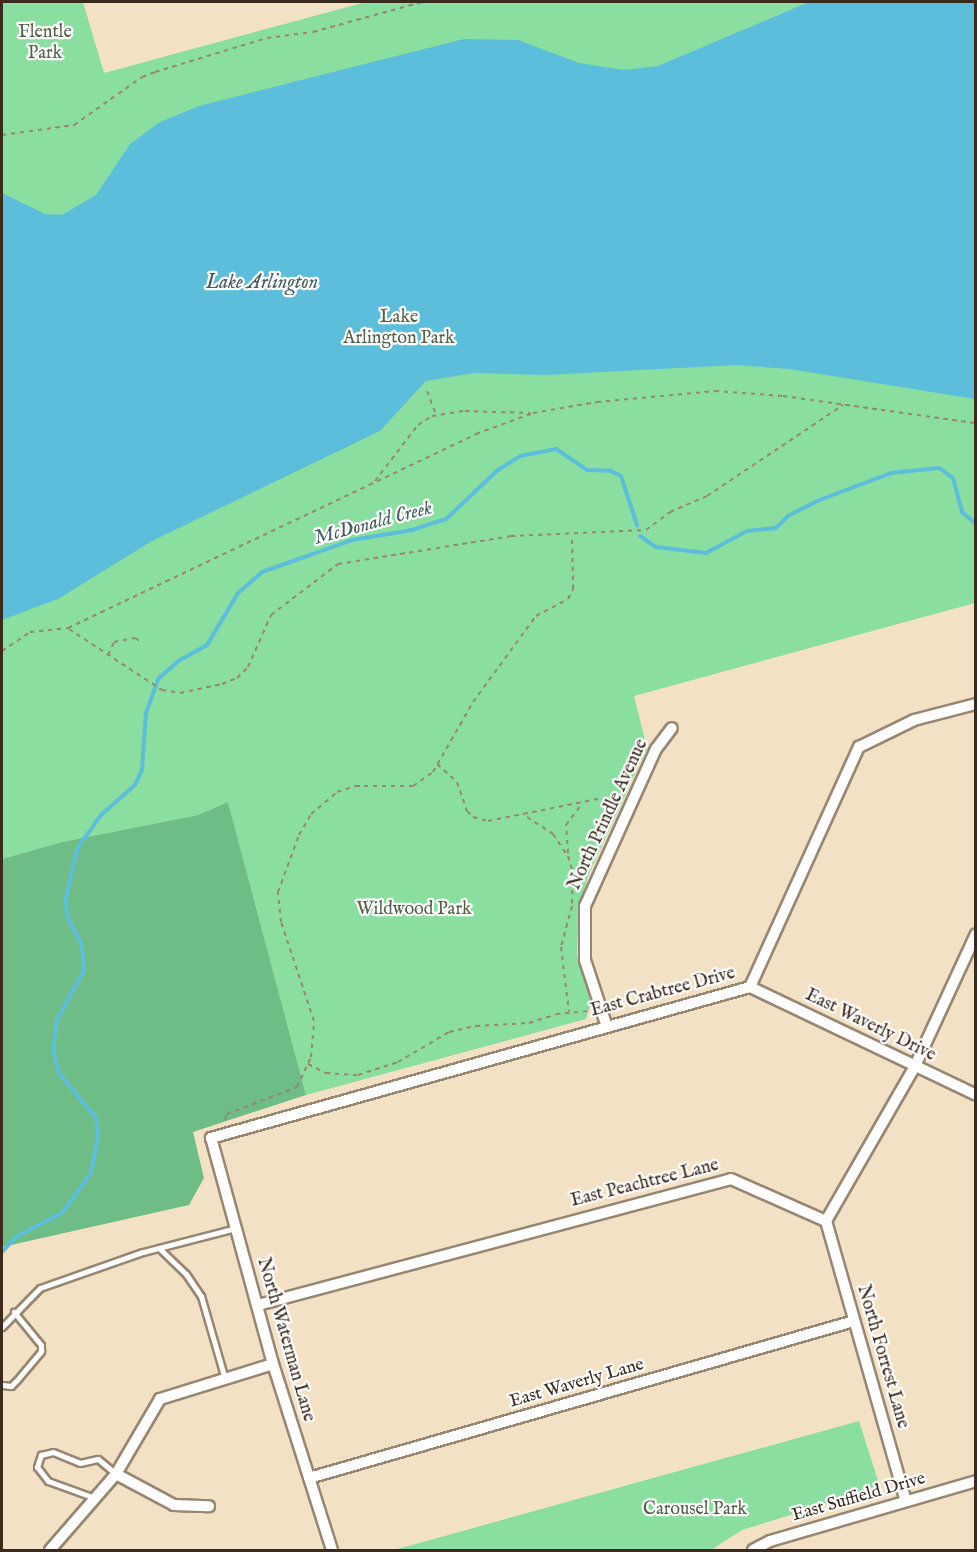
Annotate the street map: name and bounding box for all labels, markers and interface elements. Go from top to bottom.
park label: Flentle Park [18,23,72,66]
water label: Lake Arlington [206,270,318,294]
park label: Lake Arlington Park [343,308,455,350]
water label: McDonald Creek [311,496,435,550]
street label: North Prindle Avenue [565,736,653,894]
park label: Wildwood Park [356,899,472,921]
street label: East Crabtree Drive [588,963,738,1023]
street label: East Waverly Drive [801,985,939,1067]
street label: East Peachtree Lane [569,1155,721,1213]
street label: North Waterman Lane [251,1256,319,1424]
street label: North Forrest Lane [851,1283,913,1431]
street label: East Waverly Lane [507,1354,647,1414]
street label: East Suffield Drive [790,1469,928,1527]
park label: Carousel Park [643,1499,747,1521]

